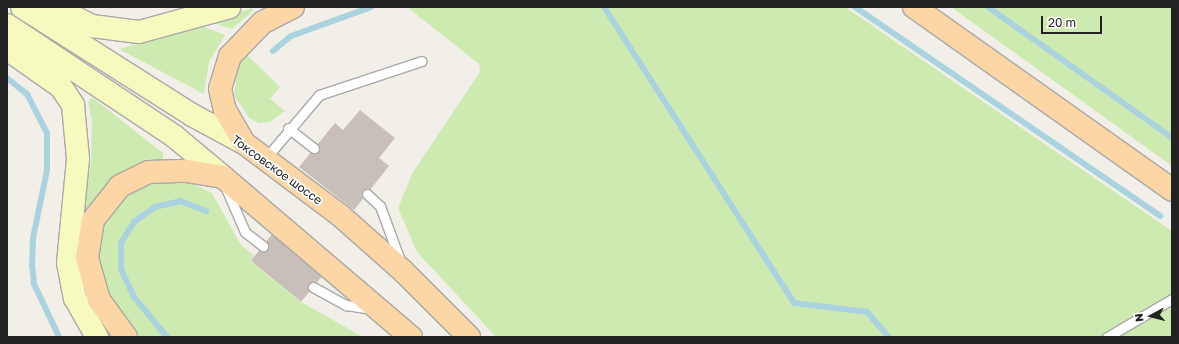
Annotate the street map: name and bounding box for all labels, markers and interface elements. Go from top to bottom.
scale bar [1043,8,1104,34]
text: 20 m [1048,15,1076,30]
street label: Токсовское шоссе [229,132,325,208]
north arrow [1131,296,1171,336]
text: N [1132,313,1146,322]

